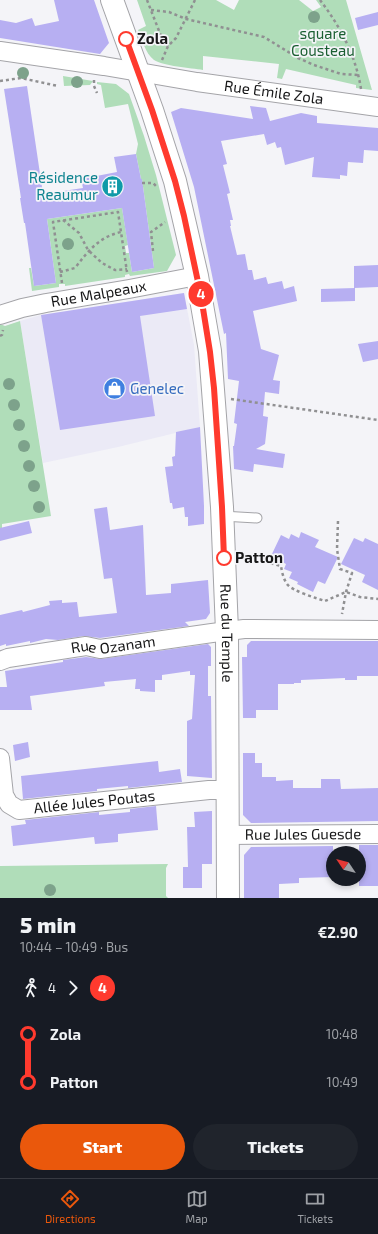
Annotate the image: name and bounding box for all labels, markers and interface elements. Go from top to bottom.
park label: square Cousteau [291,24,355,59]
place label: Zola [137,29,168,47]
marker: Zola [118,31,134,47]
street label: Rue Émile Zola [223,76,325,107]
place label: Résidence Reaumur [29,168,98,203]
building icon: Résidence Reaumur [100,174,126,200]
street label: Rue Malpeaux [49,276,148,310]
line badge: 4 [188,281,214,307]
text: 4 [197,285,205,302]
shop icon: Genelec [101,376,127,402]
place label: Genelec [130,379,184,397]
place label: Patton [235,548,283,566]
marker: Patton [216,550,232,566]
street label: Rue du Temple [217,583,237,683]
street label: Rue Ozanam [70,631,156,657]
street label: Allée Jules Poutas [33,786,156,816]
street label: Rue Jules Guesde [245,824,361,843]
north arrow [326,846,366,886]
map controls [326,846,366,886]
text: 5 min [20,911,76,937]
text: €2.90 [318,923,358,941]
text: 10:44 – 10:49 · Bus [20,939,128,955]
icon: walk [20,977,42,999]
icon: forward [62,977,84,999]
text: 4 [98,979,107,996]
text: 4 [48,980,56,996]
text: Zola [50,1025,81,1043]
text: 10:48 [326,1026,358,1042]
text: Patton [50,1073,98,1091]
text: 10:49 [326,1074,358,1090]
button: Start [20,1124,185,1170]
button: Tickets [193,1124,358,1170]
tab: Directions [45,1188,96,1225]
tab: Map [186,1188,208,1225]
tab: Tickets [297,1188,333,1225]

